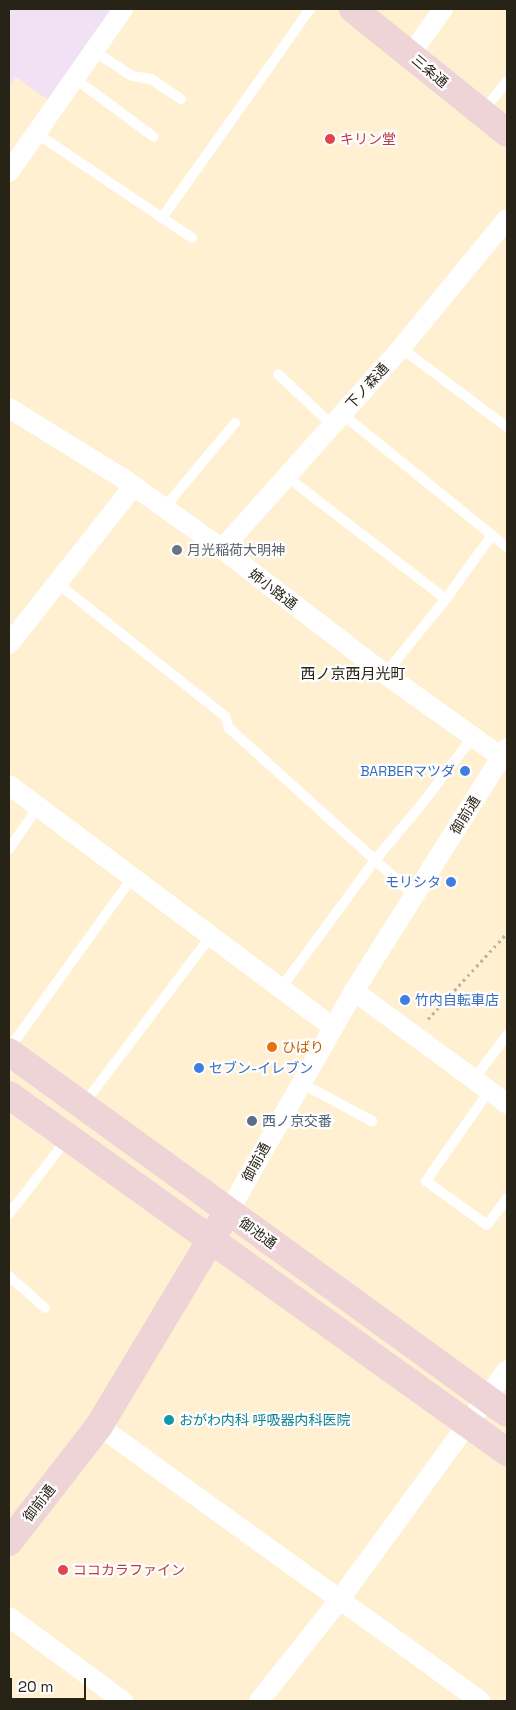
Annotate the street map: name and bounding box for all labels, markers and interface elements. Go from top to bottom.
street label: 三条通 [409,51,451,91]
place label: キリン堂 [340,131,396,147]
marker: キリン堂 [324,133,336,145]
street label: 下ノ森通 [342,360,392,412]
place label: 月光稲荷大明神 [187,542,285,558]
marker: 月光稲荷大明神 [171,544,183,556]
street label: 姉小路通 [246,565,300,613]
district label: 西ノ京西月光町 [301,665,405,683]
place label: BARBERマツダ [360,763,455,779]
marker: BARBERマツダ [459,765,471,777]
street label: 御前通 [447,793,483,837]
place label: モリシタ [385,874,441,890]
marker: モリシタ [445,876,457,888]
place label: 竹内自転車店 [415,992,499,1008]
marker: 竹内自転車店 [399,994,411,1006]
place label: ひばり [282,1039,324,1055]
marker: ひばり [266,1041,278,1053]
place label: セブン-イレブン [209,1060,313,1076]
marker: セブン-イレブン [193,1062,205,1074]
place label: 西ノ京交番 [262,1113,332,1129]
marker: 西ノ京交番 [246,1115,258,1127]
street label: 御前通 [238,1140,274,1184]
street label: 御池通 [236,1214,280,1252]
place label: おがわ内科 呼吸器内科医院 [179,1412,351,1428]
marker: おがわ内科 呼吸器内科医院 [163,1414,175,1426]
street label: 御前通 [19,1481,59,1525]
place label: ココカラファイン [73,1562,185,1578]
marker: ココカラファイン [57,1564,69,1576]
scale bar [12,1668,89,1700]
text: 20 m [18,1677,53,1696]

